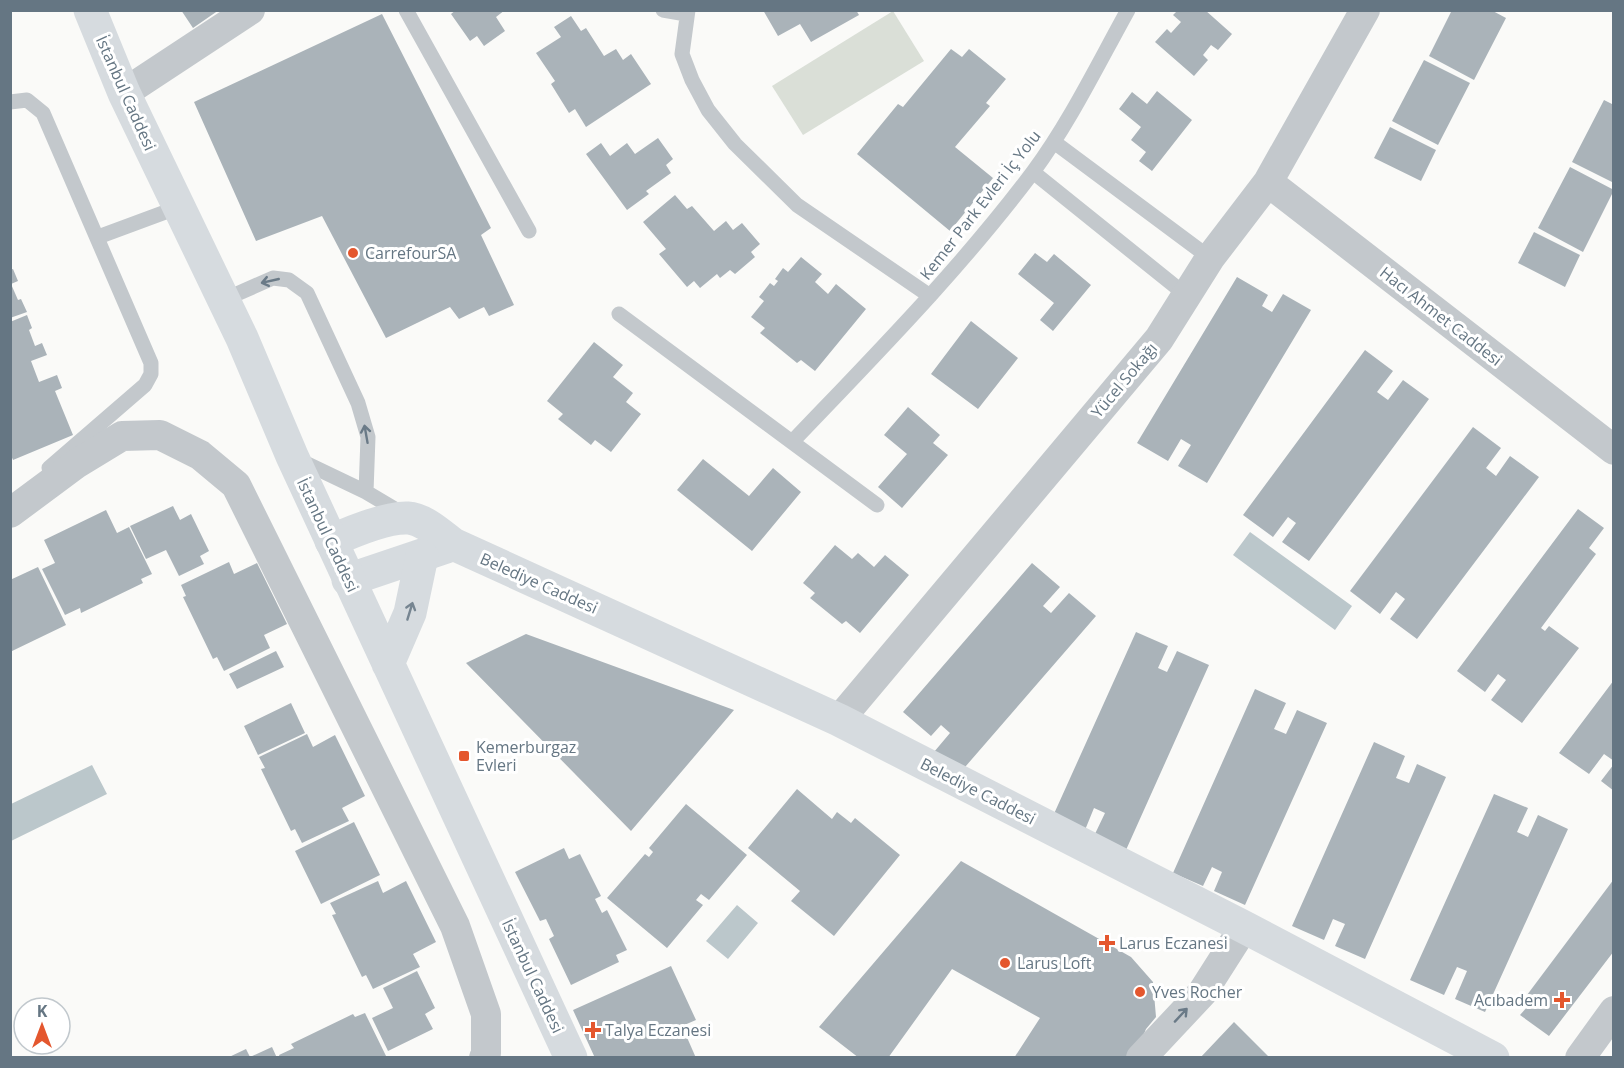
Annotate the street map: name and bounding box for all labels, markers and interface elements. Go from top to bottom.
street label: İstanbul Caddesi [91,32,161,154]
street label: Kemer Park Evleri İç Yolu [915,126,1045,284]
place label: CarrefourSA [365,242,457,264]
marker: CarrefourSA [346,246,360,260]
street label: Hacı Ahmet Caddesi [1375,261,1507,371]
one-way arrow [261,276,280,288]
street label: Yücel Sokağı [1086,338,1162,422]
one-way arrow [360,425,371,444]
street label: İstanbul Caddesi [292,474,364,596]
street label: Belediye Caddesi [477,547,601,619]
one-way arrow [405,602,416,621]
place label: Kemerburgaz Evleri [476,736,576,776]
marker: Kemerburgaz Evleri [457,749,471,763]
street label: Belediye Caddesi [917,752,1039,830]
street label: İstanbul Caddesi [497,915,569,1037]
place label: Larus Eczanesi [1119,932,1228,954]
marker: Larus Eczanesi [1100,936,1114,950]
place label: Larus Loft [1017,952,1092,974]
marker: Larus Loft [998,956,1012,970]
place label: Yves Rocher [1152,981,1243,1003]
marker: Yves Rocher [1133,985,1147,999]
place label: Acıbadem [1474,989,1548,1011]
marker: Acıbadem [1553,991,1571,1009]
north arrow [12,996,72,1056]
text: K [37,1000,48,1022]
one-way arrow [1174,1007,1188,1022]
place label: Talya Eczanesi [605,1019,711,1041]
marker: Talya Eczanesi [586,1023,600,1037]

